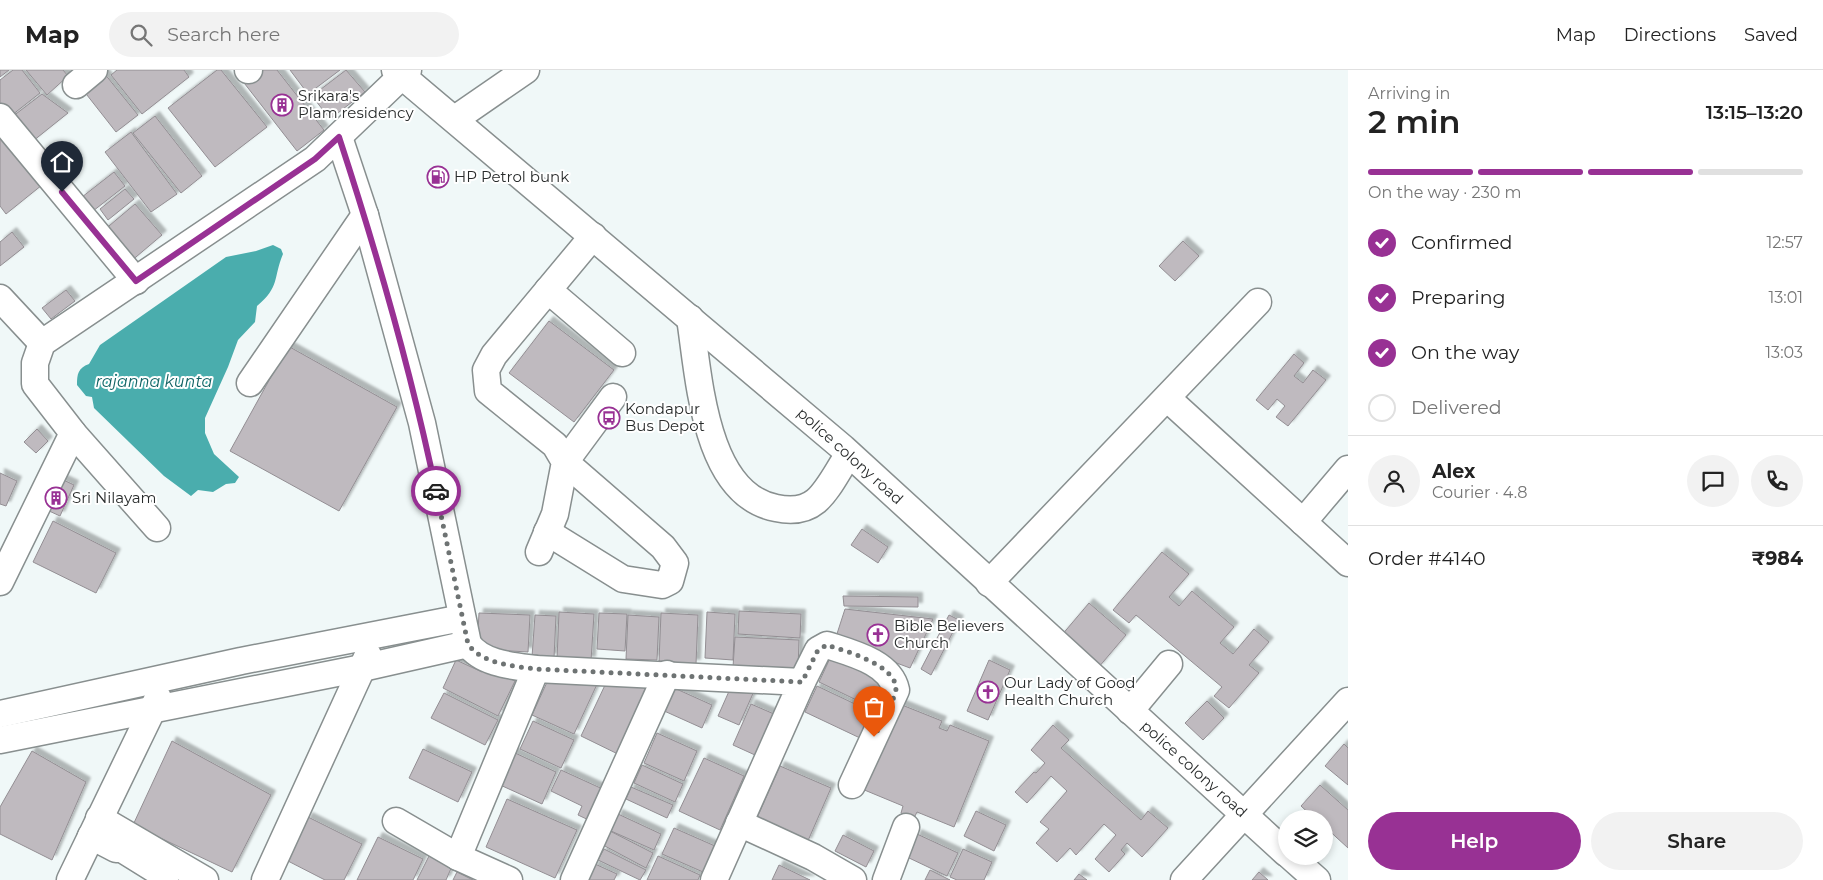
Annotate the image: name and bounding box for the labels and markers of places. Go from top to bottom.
place label: Srikara's Plam residency [298,86,414,122]
building icon: Srikara's Plam residency [270,93,294,117]
pin [41,141,83,192]
fuel station icon: HP Petrol bunk [426,165,450,189]
place label: HP Petrol bunk [454,167,569,186]
place label: Kondapur Bus Depot [625,399,705,435]
bus stop icon: Kondapur Bus Depot [597,406,621,430]
building icon: Sri Nilayam [44,486,68,510]
place label: Sri Nilayam [72,488,157,507]
place label: Bible Believers Church [894,616,1004,652]
church icon: Bible Believers Church [866,623,890,647]
place label: Our Lady of Good Health Church [1004,673,1135,709]
church icon: Our Lady of Good Health Church [976,680,1000,704]
pin [853,686,895,737]

